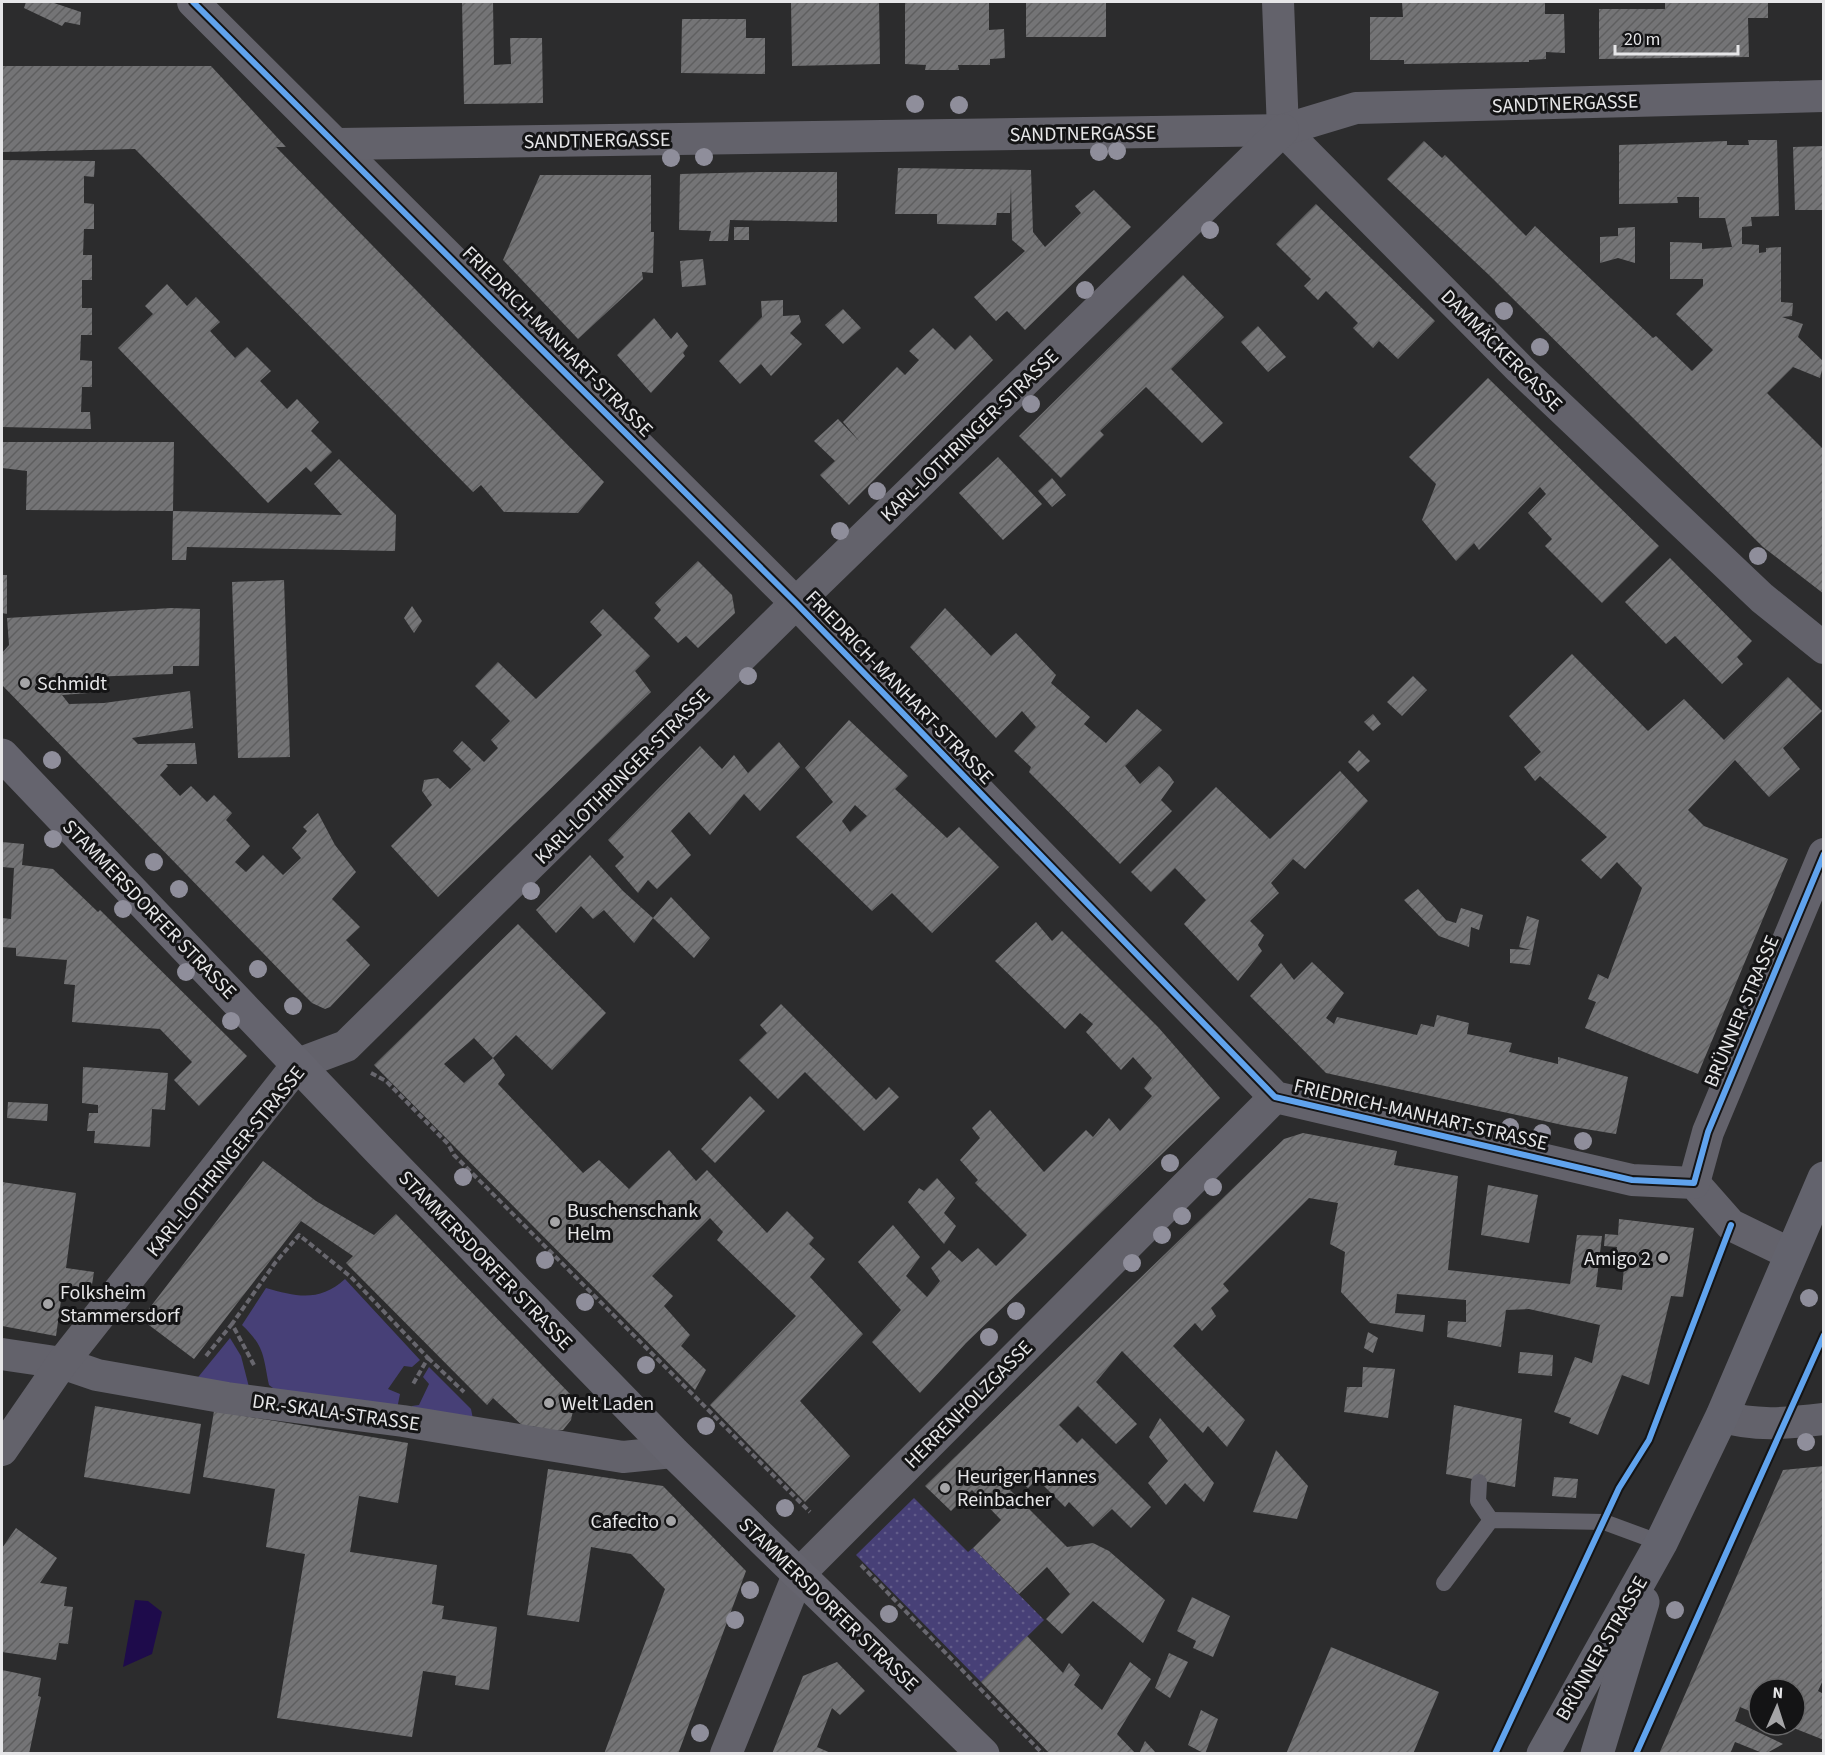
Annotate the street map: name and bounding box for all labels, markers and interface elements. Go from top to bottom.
scale bar [1615,18,1738,56]
text: 20 m [1624,27,1660,52]
street label: SANDTNERGASSE [1491,87,1639,121]
street label: SANDTNERGASSE [1009,119,1157,149]
street label: SANDTNERGASSE [523,126,671,156]
street label: FRIEDRICH-MANHART-STRASSE [455,240,659,444]
street label: DAMMÄCKERGASSE [1434,283,1569,418]
street label: KARL-LOTHRINGER-STRASSE [874,343,1065,529]
street label: FRIEDRICH-MANHART-STRASSE [799,584,1000,791]
place label: Schmidt [37,670,107,698]
marker: Schmidt [18,676,32,690]
street label: KARL-LOTHRINGER-STRASSE [529,683,717,871]
street label: STAMMERSDORFER STRASSE [56,814,243,1006]
street label: BRÜNNER STRASSE [1697,931,1787,1092]
street label: KARL-LOTHRINGER-STRASSE [140,1060,312,1263]
street label: FRIEDRICH-MANHART-STRASSE [1291,1072,1551,1158]
street label: STAMMERSDORFER STRASSE [392,1165,579,1357]
place label: Buschenschank Helm [567,1197,698,1248]
marker: Buschenschank Helm [548,1215,562,1229]
place label: Amigo 2 [1584,1245,1651,1273]
marker: Amigo 2 [1656,1251,1670,1265]
place label: Folksheim Stammersdorf [60,1279,181,1330]
marker: Folksheim Stammersdorf [41,1297,55,1311]
street label: HERRENHOLZGASSE [898,1334,1039,1475]
street label: DR.-SKALA-STRASSE [250,1387,421,1439]
place label: Welt Laden [561,1390,654,1418]
marker: Welt Laden [542,1396,556,1410]
place label: Heuriger Hannes Reinbacher [957,1463,1097,1514]
marker: Heuriger Hannes Reinbacher [938,1481,952,1495]
place label: Cafecito [591,1508,659,1536]
street label: STAMMERSDORFER STRASSE [732,1511,924,1698]
marker: Cafecito [664,1514,678,1528]
street label: BRÜNNER STRASSE [1549,1571,1655,1726]
north arrow [1747,1677,1807,1737]
text: N [1772,1682,1784,1704]

